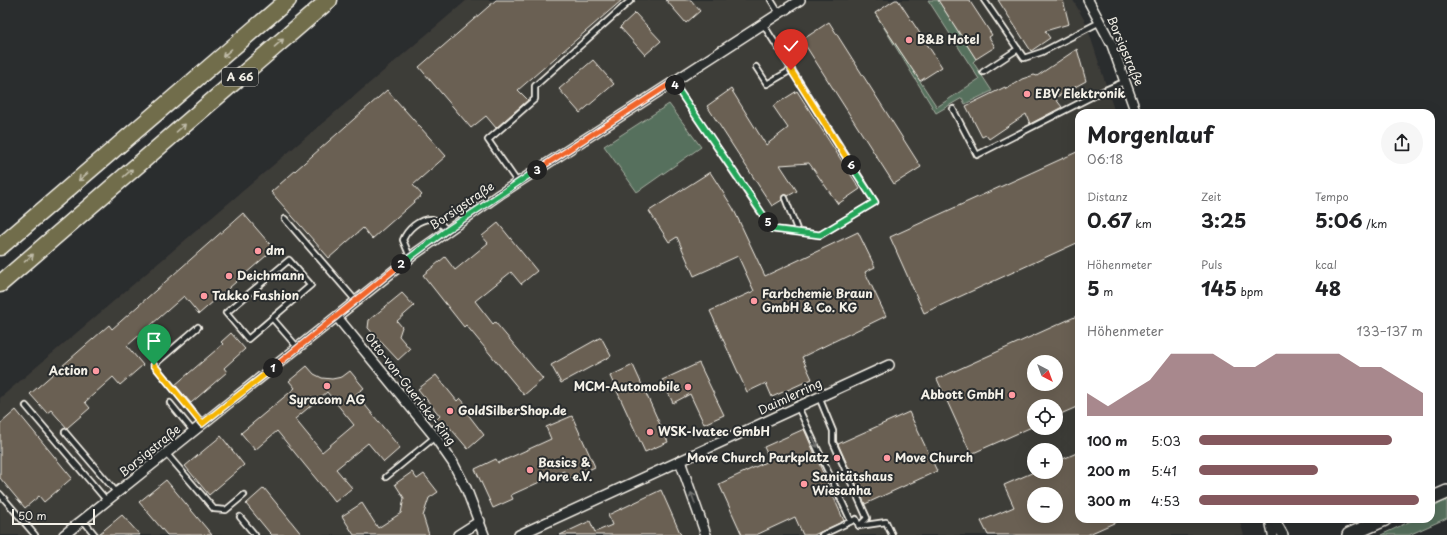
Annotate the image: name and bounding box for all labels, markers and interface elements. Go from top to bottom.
street label: Borsigstraße [1103,13,1149,88]
pin [774,29,808,70]
place label: B&B Hotel [917,30,979,48]
icon: check [780,35,802,57]
marker: B&B Hotel [904,35,914,45]
one-way arrow [274,38,285,47]
one-way arrow [222,48,232,57]
road number: A 66 [222,68,258,86]
pin: 4 [665,75,685,95]
text: 4 [671,76,679,93]
place label: EBV Elektronik [1035,84,1126,102]
marker: EBV Elektronik [1022,89,1032,99]
text: Morgenlauf [1087,117,1214,150]
button: share [1381,122,1423,164]
one-way arrow [175,123,186,132]
text: 06:18 [1087,149,1123,168]
pin: 6 [841,155,861,175]
text: 6 [847,156,855,173]
pin: 3 [527,160,547,180]
text: 3 [533,161,541,178]
one-way arrow [123,169,133,178]
one-way arrow [77,173,88,182]
street label: Borsigstraße [425,177,497,233]
text: Distanz [1087,188,1127,205]
text: Zeit [1201,188,1221,205]
text: Tempo [1315,188,1349,205]
text: 0.67 [1087,205,1132,235]
text: 3:25 [1201,205,1247,235]
text: 5:06 [1315,205,1363,235]
pin: 5 [758,212,778,232]
text: 5 [764,213,772,230]
text: km [1132,215,1152,232]
text: /km [1363,215,1387,232]
place label: dm [266,241,285,259]
marker: dm [253,246,263,256]
one-way arrow [24,254,35,263]
pin: 2 [391,254,411,274]
text: 2 [397,255,405,272]
text: Höhenmeter [1087,256,1152,273]
text: Puls [1201,256,1222,273]
text: kcal [1315,256,1337,273]
place label: Deichmann [237,266,305,284]
marker: Deichmann [224,271,234,281]
text: 5 [1087,273,1100,303]
text: 145 [1201,273,1237,303]
text: 48 [1315,273,1341,303]
text: m [1100,283,1113,300]
text: bpm [1237,283,1263,300]
place label: Farbchemie Braun GmbH & Co. KG [762,284,873,316]
place label: Takko Fashion [212,286,299,304]
marker: Takko Fashion [199,291,209,301]
marker: Farbchemie Braun GmbH & Co. KG [749,296,759,306]
text: Höhenmeter [1087,321,1164,340]
text: 133–137 m [1356,321,1423,340]
pin [137,324,171,365]
street label: Otto-von-Guericke-Ring [361,328,461,449]
icon: arrive [143,330,165,352]
north arrow [1027,355,1063,391]
map controls [1027,355,1063,523]
pin: 1 [263,358,283,378]
text: 1 [270,359,276,376]
place label: Action [48,361,88,379]
marker: Action [91,366,101,376]
street label: Daimlerring [755,373,825,419]
place label: MCM-Automobile [574,377,680,395]
marker: Syracom AG [322,381,332,391]
marker: MCM-Automobile [683,382,693,392]
place label: Abbott GmbH [920,385,1004,403]
place label: Syracom AG [289,390,365,408]
marker: Abbott GmbH [1007,390,1017,400]
button: locate [1027,399,1063,435]
place label: GoldSilberShop.de [458,401,567,419]
marker: GoldSilberShop.de [445,406,455,416]
street label: Borsigstraße [115,420,184,481]
place label: WSK-Ivatec GmbH [658,422,770,440]
marker: WSK-Ivatec GmbH [645,427,655,437]
text: 100 m [1087,431,1128,450]
text: 5:03 [1151,431,1181,450]
one-way arrow [812,436,819,448]
button: + [1027,443,1063,479]
place label: Move Church Parkplatz [687,448,829,466]
place label: Move Church [895,448,973,466]
place label: Basics & More e.V. [538,453,592,485]
marker: Move Church Parkplatz [832,453,842,463]
marker: Move Church [882,453,892,463]
text: 200 m [1087,461,1131,480]
text: 5:41 [1151,461,1177,480]
marker: Basics & More e.V. [525,465,535,475]
place label: Sanitätshaus Wiesanha [812,467,893,499]
marker: Sanitätshaus Wiesanha [799,479,809,489]
button: − [1027,487,1063,523]
text: 300 m [1087,491,1131,510]
text: 4:53 [1151,491,1180,510]
one-way arrow [689,493,697,505]
scale bar [12,507,95,526]
text: 50 m [18,507,47,524]

